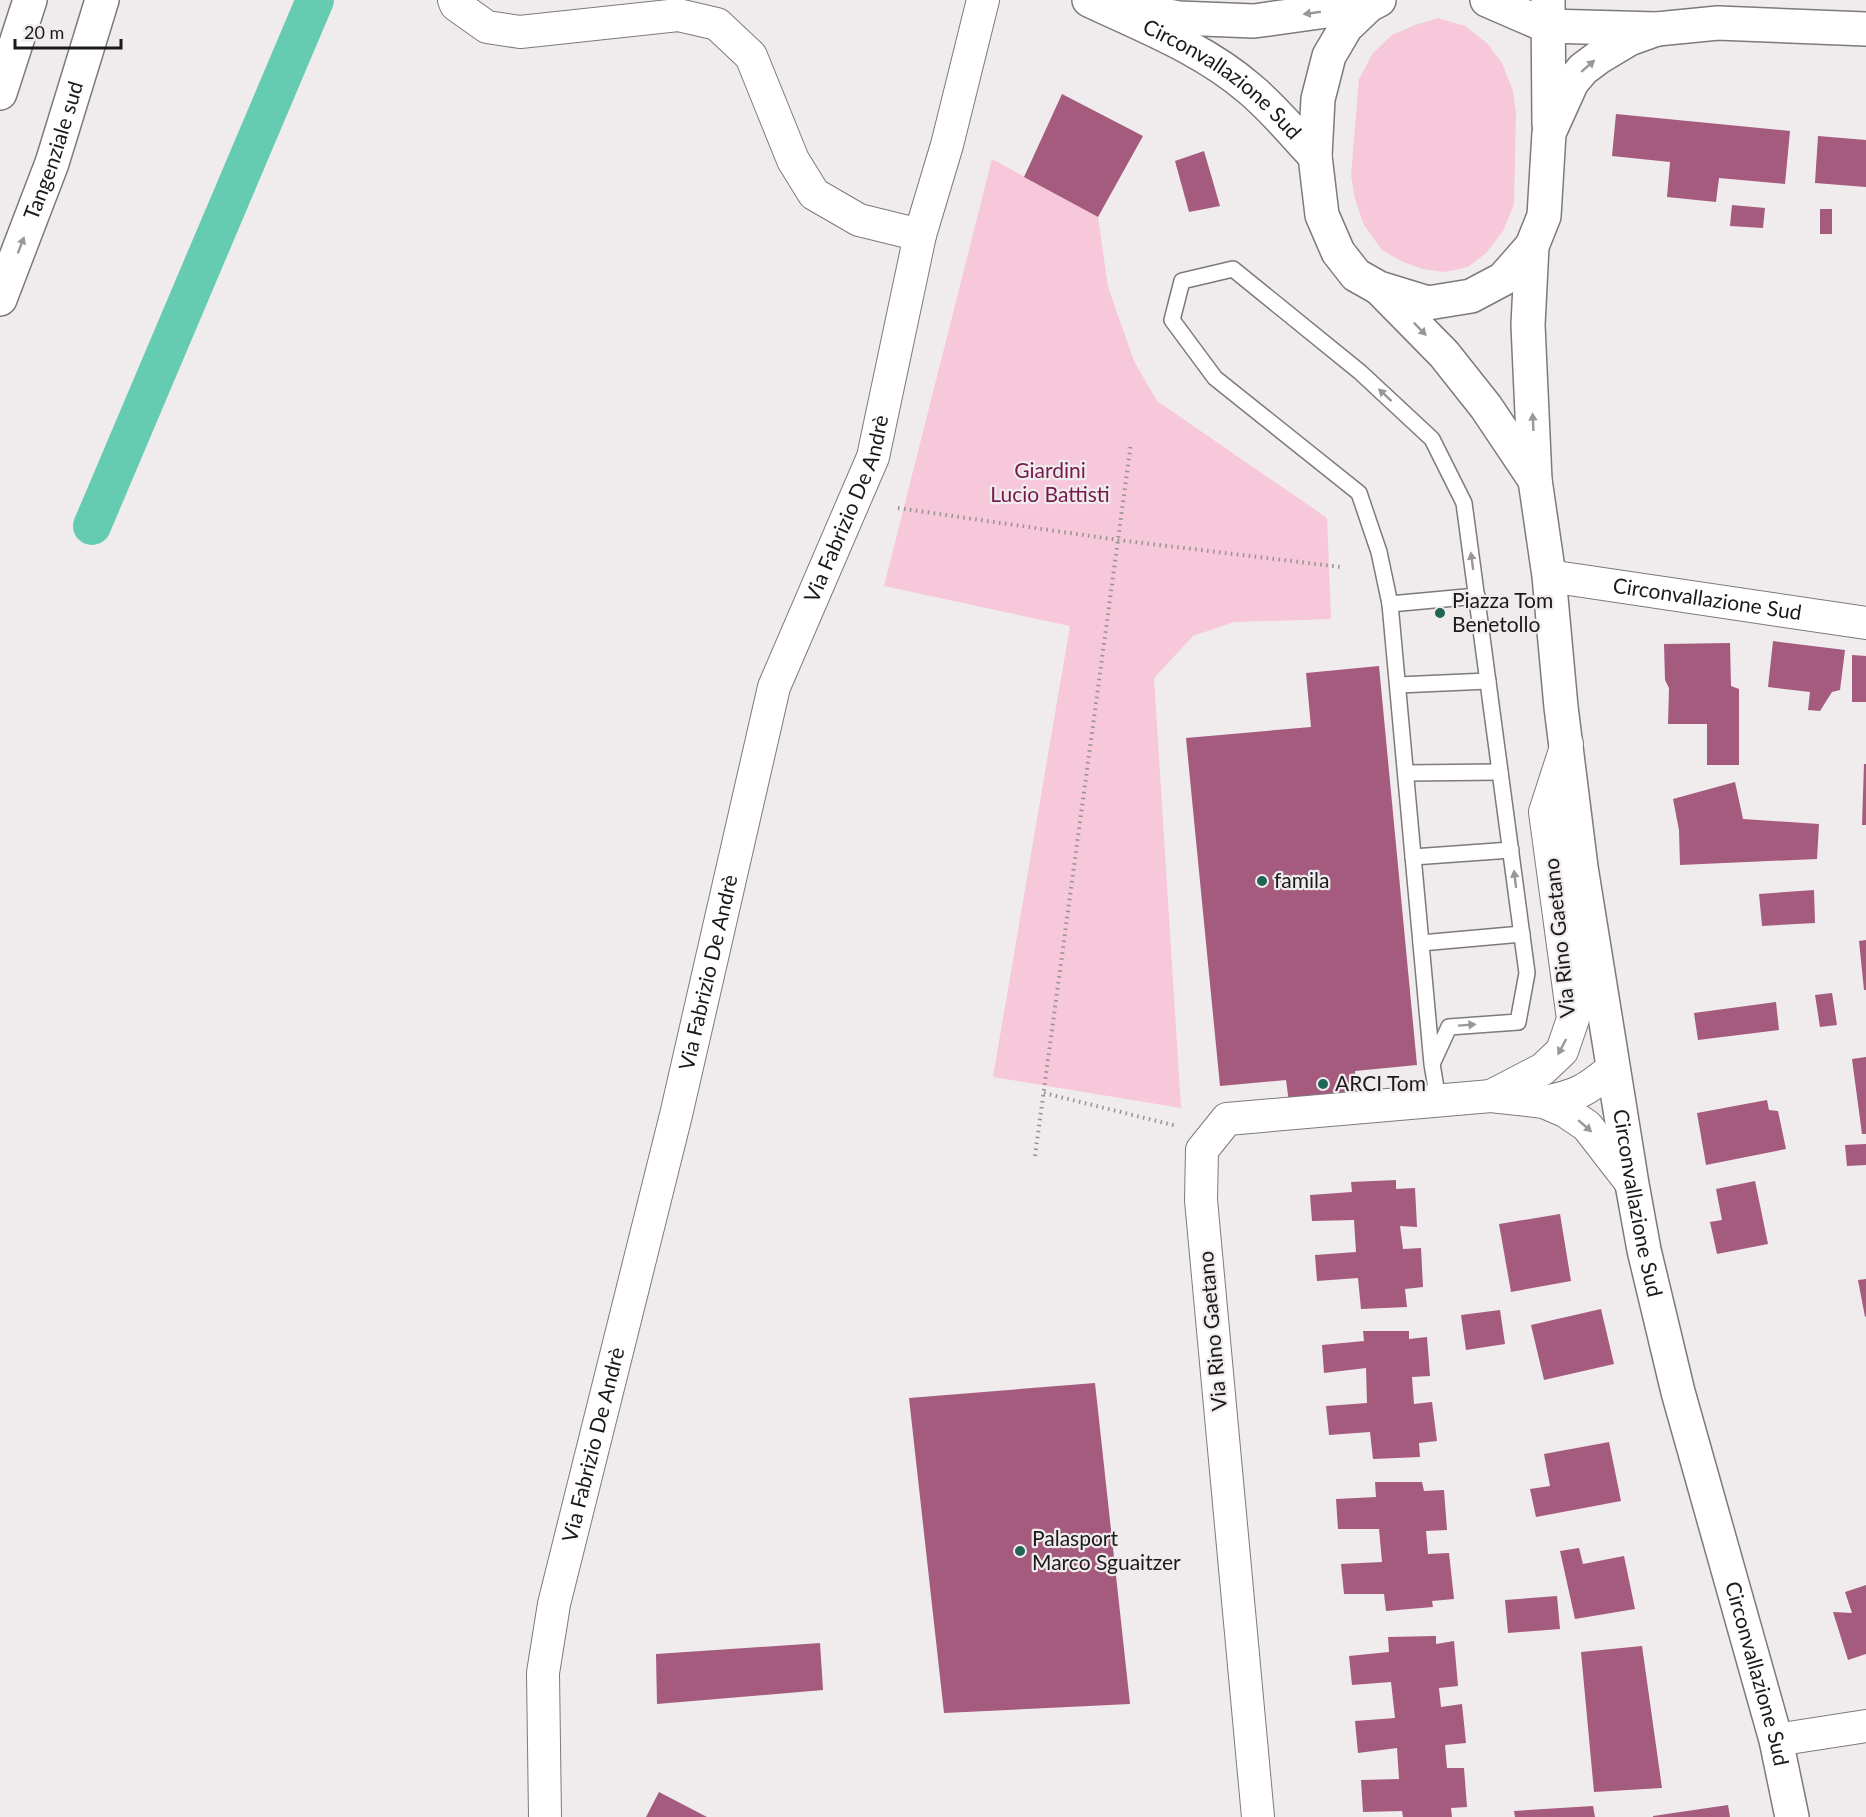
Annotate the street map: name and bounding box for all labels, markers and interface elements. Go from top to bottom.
one-way arrow [1302,9,1321,18]
scale bar [15,12,122,50]
street label: Circonvallazione Sud [1140,13,1307,144]
text: 20 m [24,21,64,43]
one-way arrow [1580,59,1596,72]
street label: Tangenziale sud [18,78,87,223]
one-way arrow [16,235,26,253]
one-way arrow [1412,322,1426,336]
one-way arrow [1377,388,1392,402]
street label: Via Fabrizio De Andrè [798,412,893,606]
one-way arrow [1528,412,1537,431]
park label: Giardini Lucio Battisti [990,457,1110,506]
one-way arrow [1468,552,1477,571]
street label: Circonvallazione Sud [1612,572,1803,624]
place label: Piazza Tom Benetollo [1452,587,1553,636]
marker: Piazza Tom Benetollo [1433,606,1447,620]
street label: Via Rino Gaetano [1538,857,1579,1019]
place label: famila [1274,867,1329,892]
one-way arrow [1510,870,1519,889]
street label: Via Fabrizio De Andrè [673,872,742,1072]
marker: famila [1255,874,1269,888]
one-way arrow [1457,1021,1476,1030]
one-way arrow [1557,1039,1567,1056]
place label: ARCI Tom [1335,1070,1426,1095]
marker: ARCI Tom [1316,1077,1330,1091]
street label: Circonvallazione Sud [1609,1107,1669,1299]
one-way arrow [1577,1119,1593,1132]
street label: Via Rino Gaetano [1192,1250,1231,1412]
street label: Via Fabrizio De Andrè [556,1344,629,1544]
place label: Palasport Marco Sguaitzer [1032,1525,1181,1574]
marker: Palasport Marco Sguaitzer [1013,1544,1027,1558]
street label: Circonvallazione Sud [1721,1578,1795,1768]

